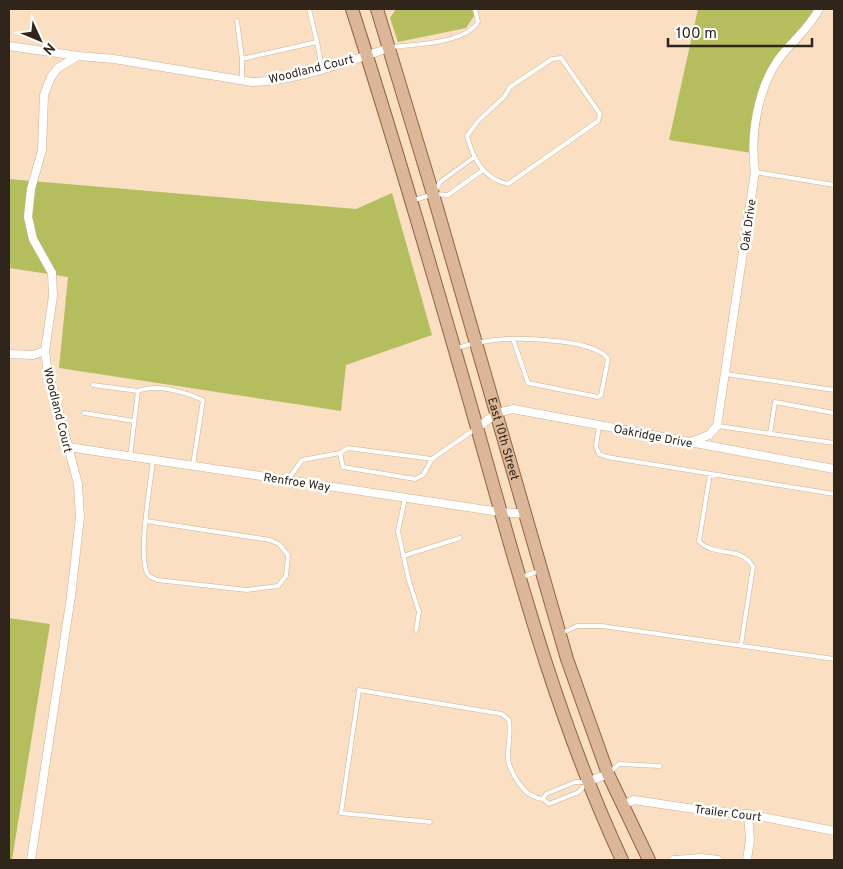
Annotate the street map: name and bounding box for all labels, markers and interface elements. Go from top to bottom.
north arrow [15,15,65,65]
scale bar [668,15,812,47]
text: 100 m [676,25,717,44]
text: N [39,38,58,58]
street label: Woodland Court [267,52,355,88]
street label: Oak Drive [737,198,761,252]
street label: Woodland Court [39,366,75,454]
street label: East 10th Street [483,396,522,482]
street label: Oakridge Drive [612,421,694,452]
street label: Renfroe Way [262,470,332,496]
street label: Trailer Court [693,802,762,826]

